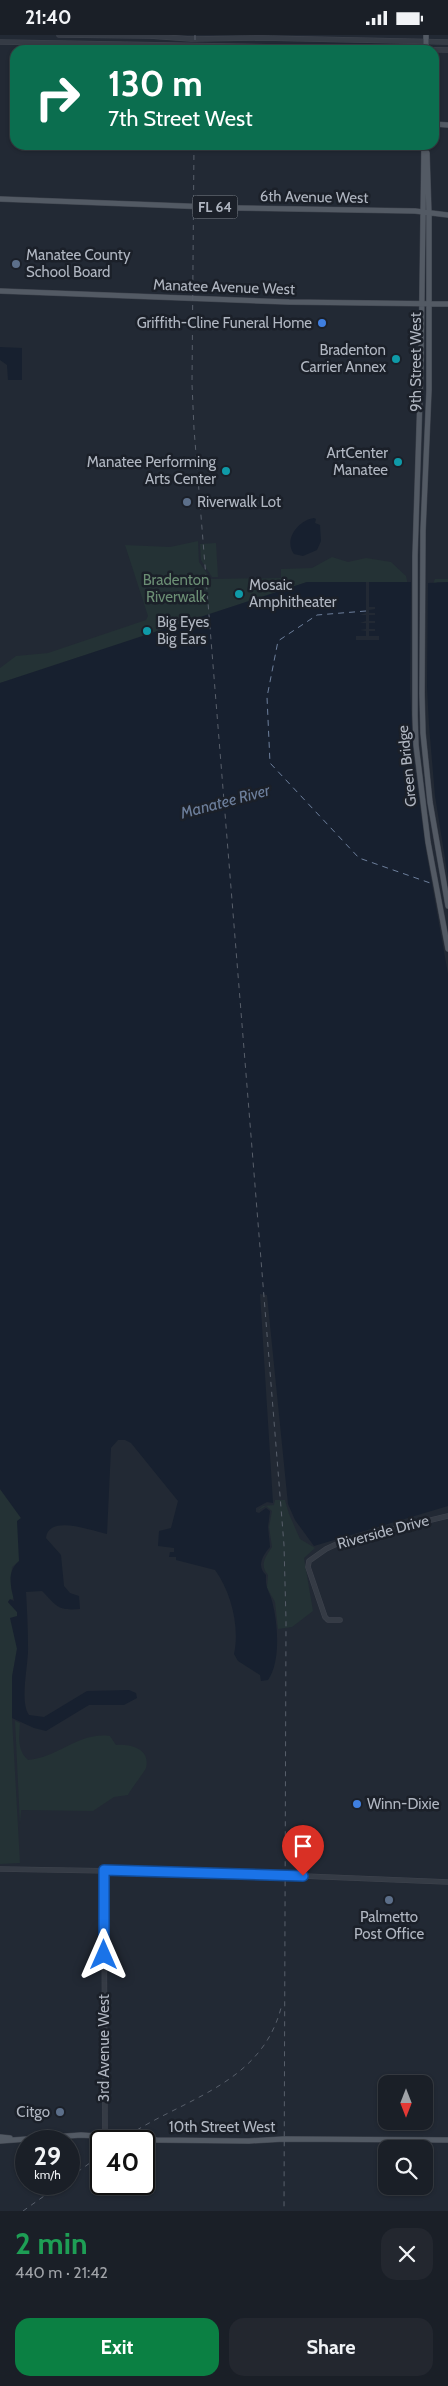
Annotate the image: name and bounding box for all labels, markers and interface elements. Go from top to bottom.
text: 21:40 [25,6,72,29]
text: 130 m [108,62,203,105]
icon: right [25,65,90,130]
text: 7th Street West [108,105,253,132]
street label: 6th Avenue West [260,187,368,207]
road number: FL 64 [192,195,238,218]
place label: Manatee County School Board [26,246,131,281]
marker: Manatee County School Board [10,258,22,270]
street label: Manatee Avenue West [153,276,295,298]
street label: 9th Street West [407,312,425,412]
place label: Griffith-Cline Funeral Home [137,314,312,332]
marker: Griffith-Cline Funeral Home [316,317,328,329]
place label: Bradenton Carrier Annex [300,341,386,376]
marker: Bradenton Carrier Annex [390,353,402,365]
place label: ArtCenter Manatee [327,444,388,479]
place label: Manatee Performing Arts Center [87,453,217,488]
marker: ArtCenter Manatee [392,456,404,468]
marker: Manatee Performing Arts Center [220,465,232,477]
place label: Riverwalk Lot [197,493,281,511]
marker: Riverwalk Lot [181,496,193,508]
park label: Bradenton Riverwalk [143,571,209,606]
place label: Mosaic Amphitheater [249,576,337,611]
marker: Mosaic Amphitheater [233,588,245,600]
place label: Big Eyes Big Ears [157,613,209,648]
marker: Big Eyes Big Ears [141,625,153,637]
street label: Green Bridge [394,724,420,808]
water label: Manatee River [177,780,273,823]
street label: Riverside Drive [335,1511,431,1553]
place label: Winn-Dixie [367,1795,440,1813]
marker: Winn-Dixie [351,1798,363,1810]
pin [282,1825,324,1876]
icon: arrive [289,1832,317,1860]
marker: Palmetto Post Office [383,1894,395,1906]
place label: Palmetto Post Office [354,1908,424,1943]
position arrow [77,1928,129,1980]
street label: 3rd Avenue West [95,1994,113,2102]
north arrow [378,2075,432,2130]
map controls [378,2075,433,2195]
place label: Citgo [16,2103,50,2121]
marker: Citgo [54,2106,66,2118]
street label: 10th Street West [169,2118,275,2136]
speed limit sign: 40 [90,2130,155,2195]
button: search [378,2140,433,2195]
text: 29 [34,2141,61,2171]
text: km/h [34,2167,61,2182]
text: 2 min [15,2225,87,2262]
button: close [381,2228,433,2280]
text: 440 m · 21:42 [15,2263,108,2282]
button: Exit [15,2318,219,2376]
button: Share [229,2318,433,2376]

